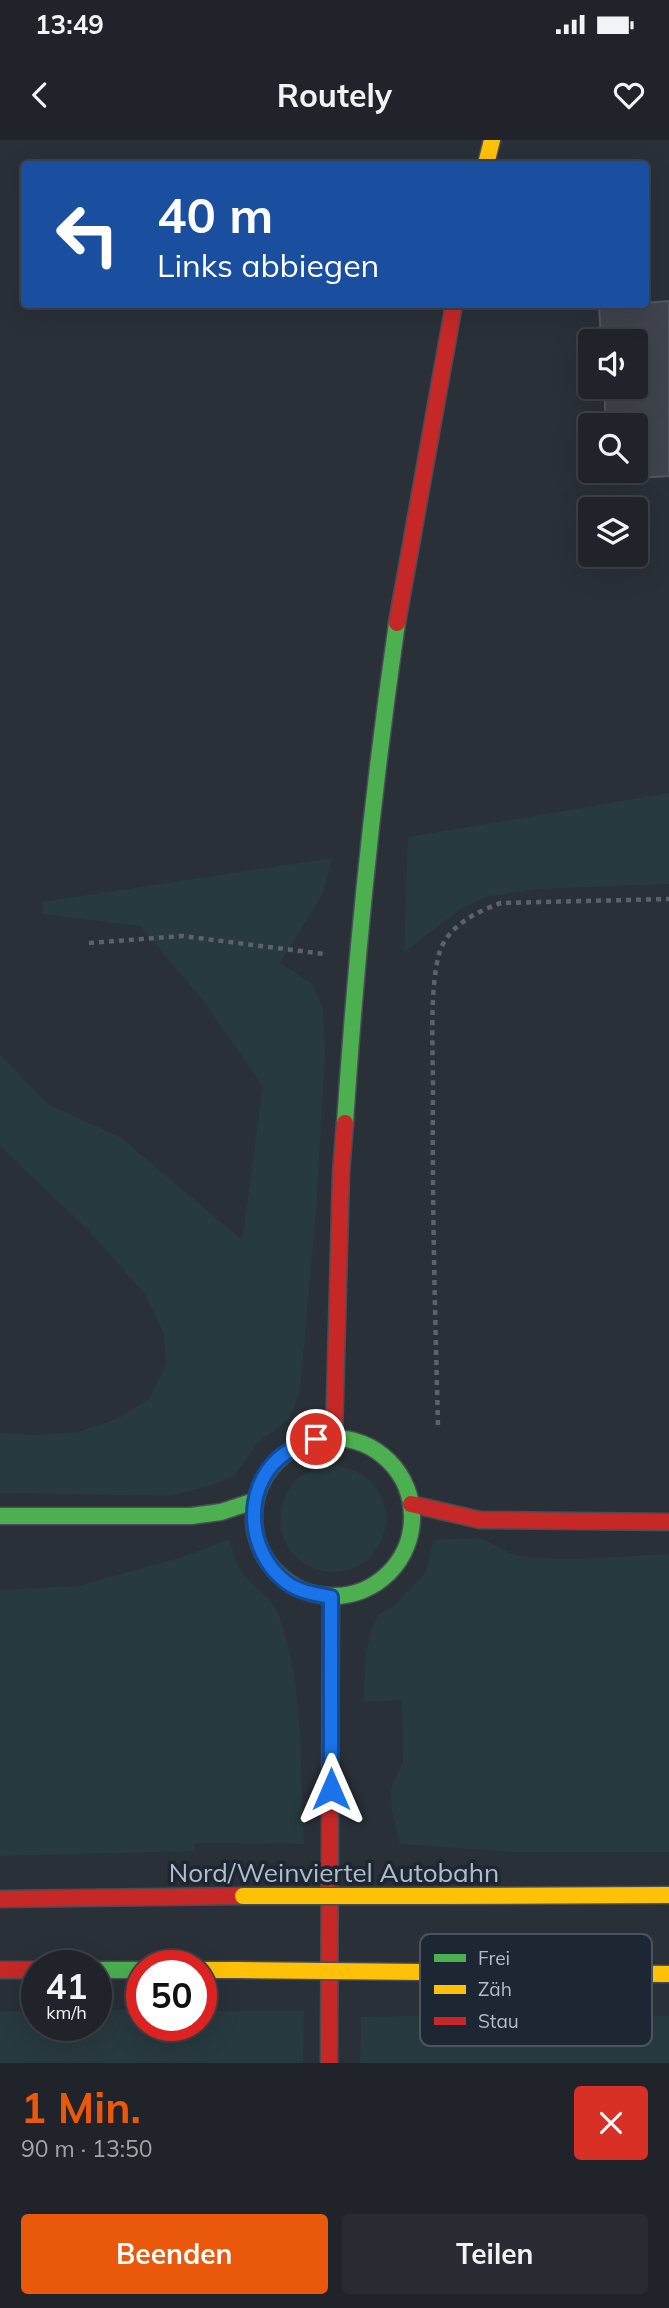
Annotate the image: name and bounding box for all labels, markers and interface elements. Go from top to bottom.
text: 13:49 [35,8,104,41]
text: Routely [277,75,392,115]
icon: back [21,76,59,114]
icon: heart [610,76,648,114]
text: 40 m [157,184,273,245]
icon: left [42,189,133,280]
text: Links abbiegen [157,245,379,285]
map controls [578,329,648,567]
button: sound [578,329,648,399]
button: search [578,413,648,483]
button: layers [578,497,648,567]
pin [286,1409,346,1469]
icon: arrive [297,1420,335,1458]
position arrow [294,1752,368,1826]
street label: Nord/Weinviertel Autobahn [169,1856,499,1889]
legend [420,1934,652,2046]
text: Frei [478,1946,510,1970]
speed limit sign: 50 [126,1950,217,2041]
text: 41 [45,1964,88,2008]
text: Zäh [478,1977,512,2001]
text: km/h [46,2001,87,2024]
text: Stau [478,2009,519,2033]
text: 1 Min. [21,2081,141,2134]
button: close [574,2086,648,2160]
text: 90 m · 13:50 [21,2134,153,2163]
button: Beenden [21,2214,328,2294]
button: Teilen [342,2214,648,2294]

